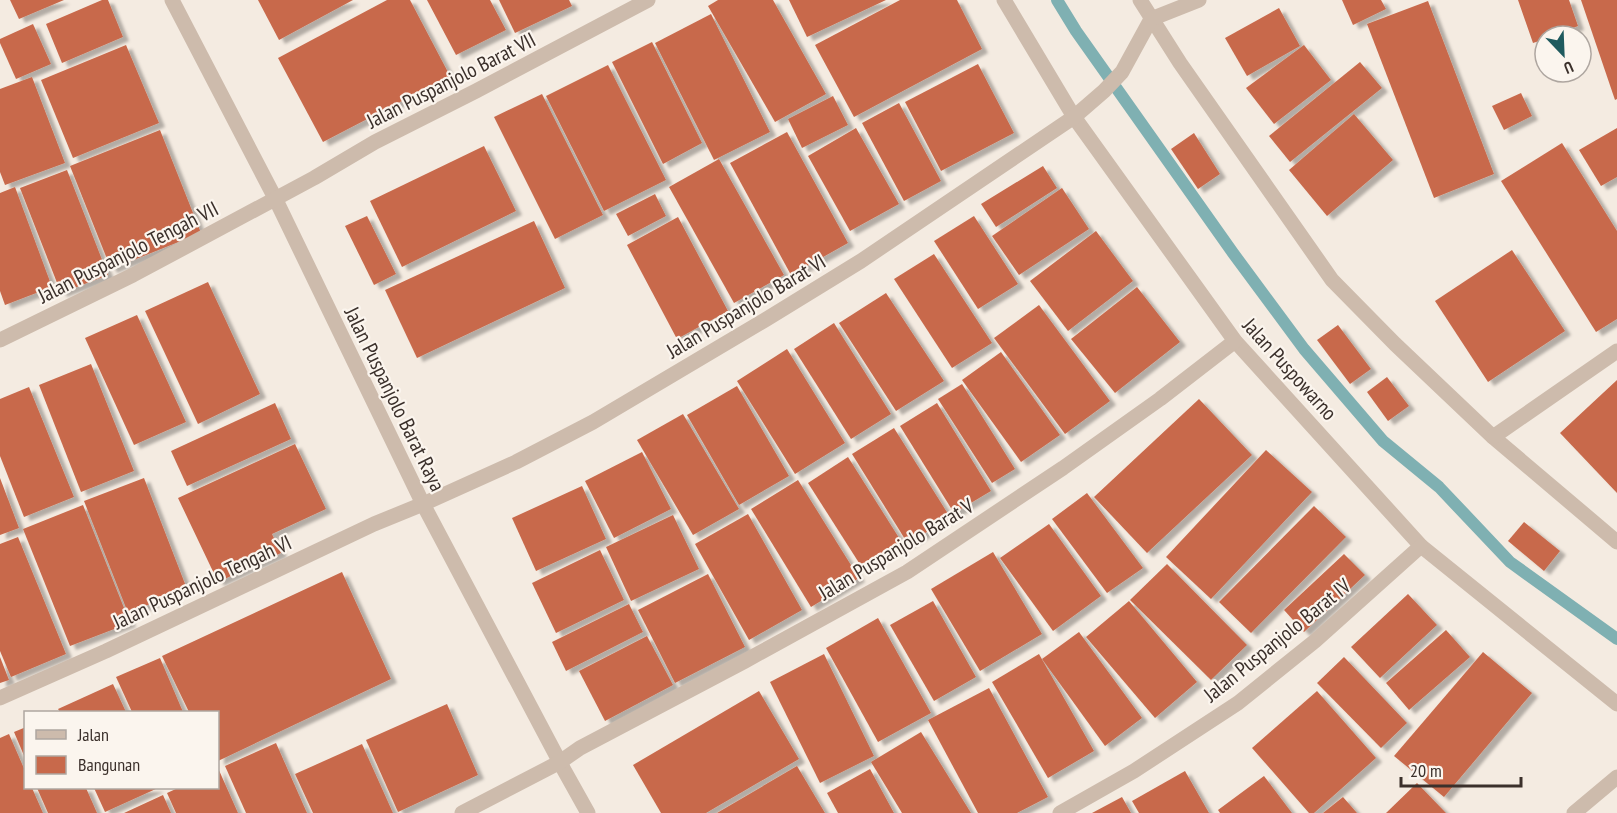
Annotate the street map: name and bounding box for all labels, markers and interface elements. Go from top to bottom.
north arrow [1533,24,1593,84]
street label: Jalan Puspanjolo Barat VII [361,26,540,135]
text: U [1561,57,1577,79]
street label: Jalan Puspanjolo Tengah VII [32,195,223,310]
street label: Jalan Puspanjolo Barat VI [661,248,831,365]
street label: Jalan Puspanjolo Barat Raya [338,302,451,496]
street label: Jalan Puspowarno [1236,312,1343,426]
street label: Jalan Puspanjolo Barat V [813,492,979,606]
street label: Jalan Puspanjolo Tengah VI [107,529,296,636]
street label: Jalan Puspanjolo Barat IV [1197,572,1356,708]
legend [24,711,219,789]
text: Jalan [77,723,109,746]
scale bar [1401,750,1521,788]
text: Bangunan [78,753,140,776]
text: 20 m [1410,759,1442,782]

